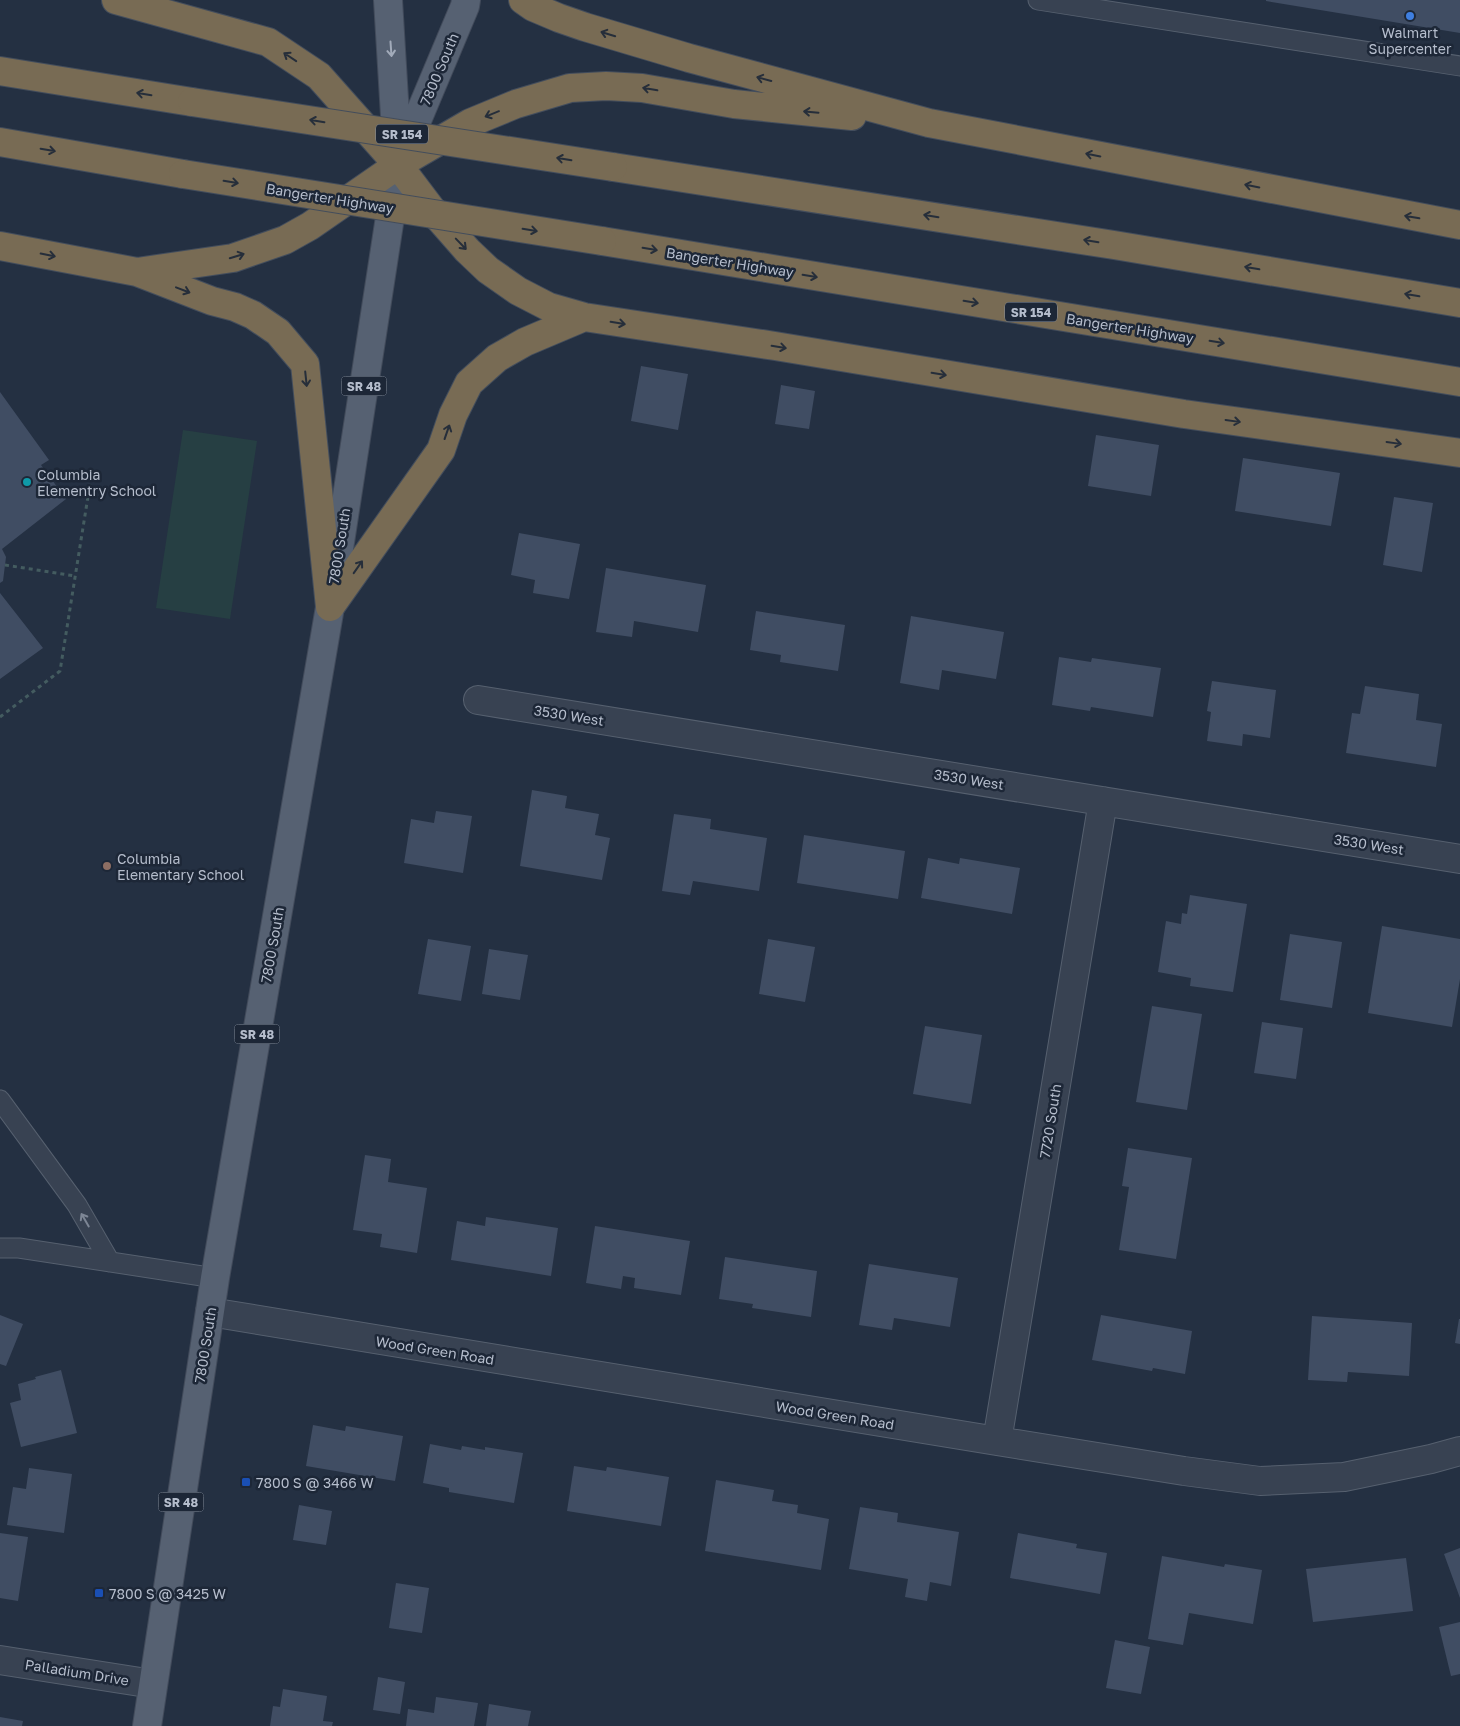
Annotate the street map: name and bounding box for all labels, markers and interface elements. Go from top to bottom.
marker: Walmart Supercenter [1404,10,1416,22]
place label: Walmart Supercenter [1369,24,1452,57]
one-way arrow [600,29,616,39]
street label: 7800 South [416,30,462,108]
one-way arrow [386,40,396,56]
one-way arrow [284,51,298,61]
one-way arrow [757,73,773,83]
one-way arrow [643,84,659,94]
one-way arrow [136,88,152,98]
one-way arrow [804,107,820,117]
one-way arrow [485,109,500,119]
one-way arrow [310,116,326,126]
road number: SR 154 [376,125,428,144]
one-way arrow [40,146,56,156]
one-way arrow [1085,149,1101,159]
one-way arrow [557,154,573,164]
one-way arrow [223,177,239,187]
street label: Bangerter Highway [265,180,395,217]
one-way arrow [1245,180,1261,190]
one-way arrow [923,211,939,221]
one-way arrow [1404,211,1420,221]
one-way arrow [521,225,537,235]
one-way arrow [1084,236,1100,246]
one-way arrow [455,238,467,250]
street label: Bangerter Highway [665,244,795,281]
one-way arrow [642,245,658,255]
one-way arrow [39,251,55,261]
one-way arrow [229,251,245,261]
one-way arrow [1244,262,1260,272]
one-way arrow [802,271,818,281]
one-way arrow [175,286,190,295]
one-way arrow [1404,289,1420,299]
one-way arrow [962,297,978,307]
road number: SR 154 [1005,302,1057,322]
street label: Bangerter Highway [1065,310,1195,347]
one-way arrow [610,318,626,328]
one-way arrow [1209,338,1225,348]
one-way arrow [771,342,787,352]
one-way arrow [931,369,947,379]
one-way arrow [302,371,311,387]
road number: SR 48 [342,376,386,396]
one-way arrow [1224,416,1240,426]
one-way arrow [443,425,452,440]
one-way arrow [1385,439,1401,449]
place label: Columbia Elementry School [37,466,156,499]
marker: Columbia Elementry School [21,476,33,488]
street label: 7800 South [325,507,353,585]
one-way arrow [353,560,363,574]
street label: 3530 West [533,701,605,729]
street label: 3530 West [933,765,1005,793]
street label: 3530 West [1333,830,1405,858]
place label: Columbia Elementary School [117,850,244,883]
marker: Columbia Elementary School [101,860,113,872]
street label: 7800 South [257,906,287,984]
road number: SR 48 [234,1024,280,1044]
street label: 7720 South [1036,1083,1064,1159]
one-way arrow [80,1213,90,1227]
street label: 7800 South [191,1306,219,1384]
street label: Wood Green Road [375,1332,495,1368]
street label: Wood Green Road [775,1397,895,1433]
place label: 7800 S @ 3466 W [256,1474,374,1491]
marker: 7800 S @ 3466 W [240,1476,252,1488]
road number: SR 48 [158,1492,204,1511]
place label: 7800 S @ 3425 W [109,1585,227,1602]
marker: 7800 S @ 3425 W [93,1587,105,1599]
street label: Palladium Drive [24,1655,130,1689]

